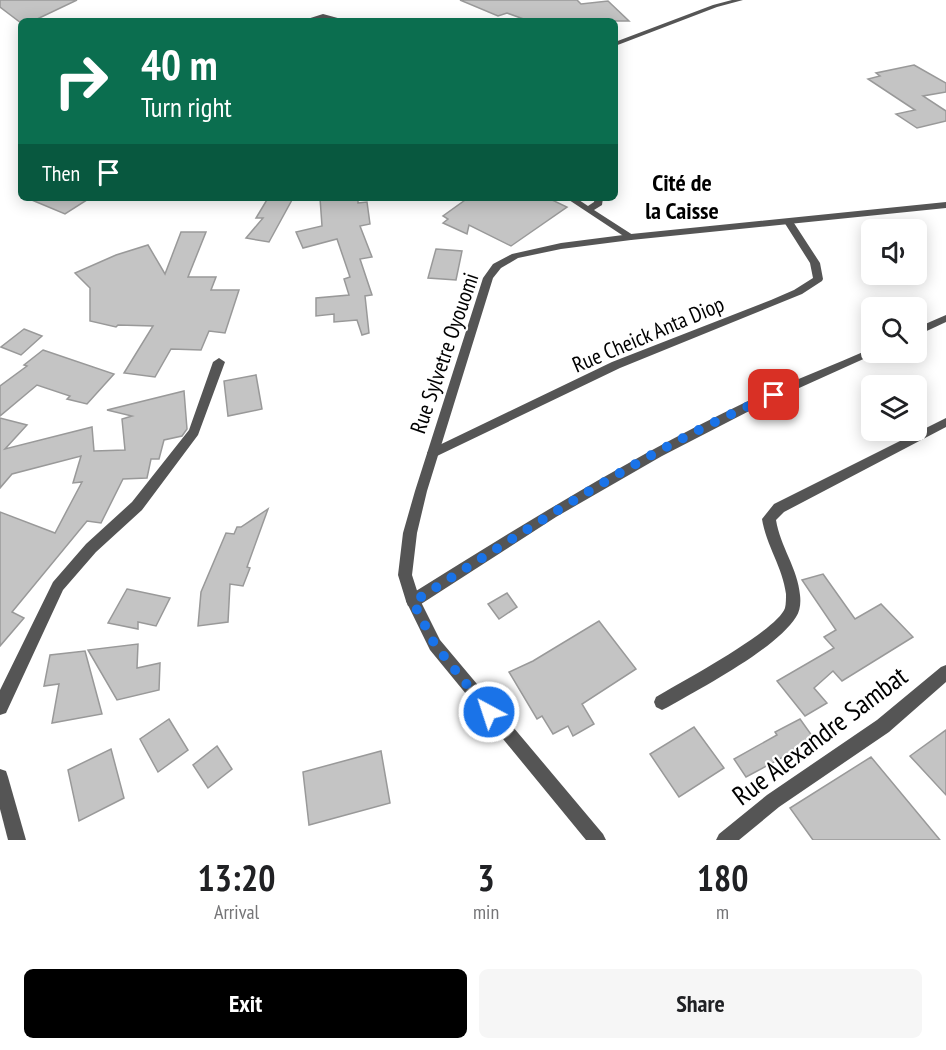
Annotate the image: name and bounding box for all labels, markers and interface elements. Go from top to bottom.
text: 40 m [141,37,218,92]
icon: right [42,42,120,120]
text: Turn right [141,90,232,124]
icon: arrive [92,156,125,189]
text: Then [42,159,80,187]
district label: Cité de la Caisse [645,167,719,226]
map controls [861,219,927,441]
button: sound [861,219,927,285]
street label: Rue Sylvetre Oyouomi [403,269,485,437]
street label: Rue Cheick Anta Diop [568,289,728,379]
button: search [861,297,927,363]
pin [748,369,799,420]
button: layers [861,375,927,441]
icon: arrive [757,378,790,411]
street label: Rue Alexandre Sambat [725,658,914,812]
position arrow [457,680,521,744]
text: 13:20 [198,854,275,901]
text: 3 [477,854,495,901]
text: 180 [697,854,748,901]
text: Arrival [214,899,259,925]
text: min [473,899,499,925]
text: m [716,899,729,925]
button: Exit [24,969,467,1038]
button: Share [479,969,922,1038]

